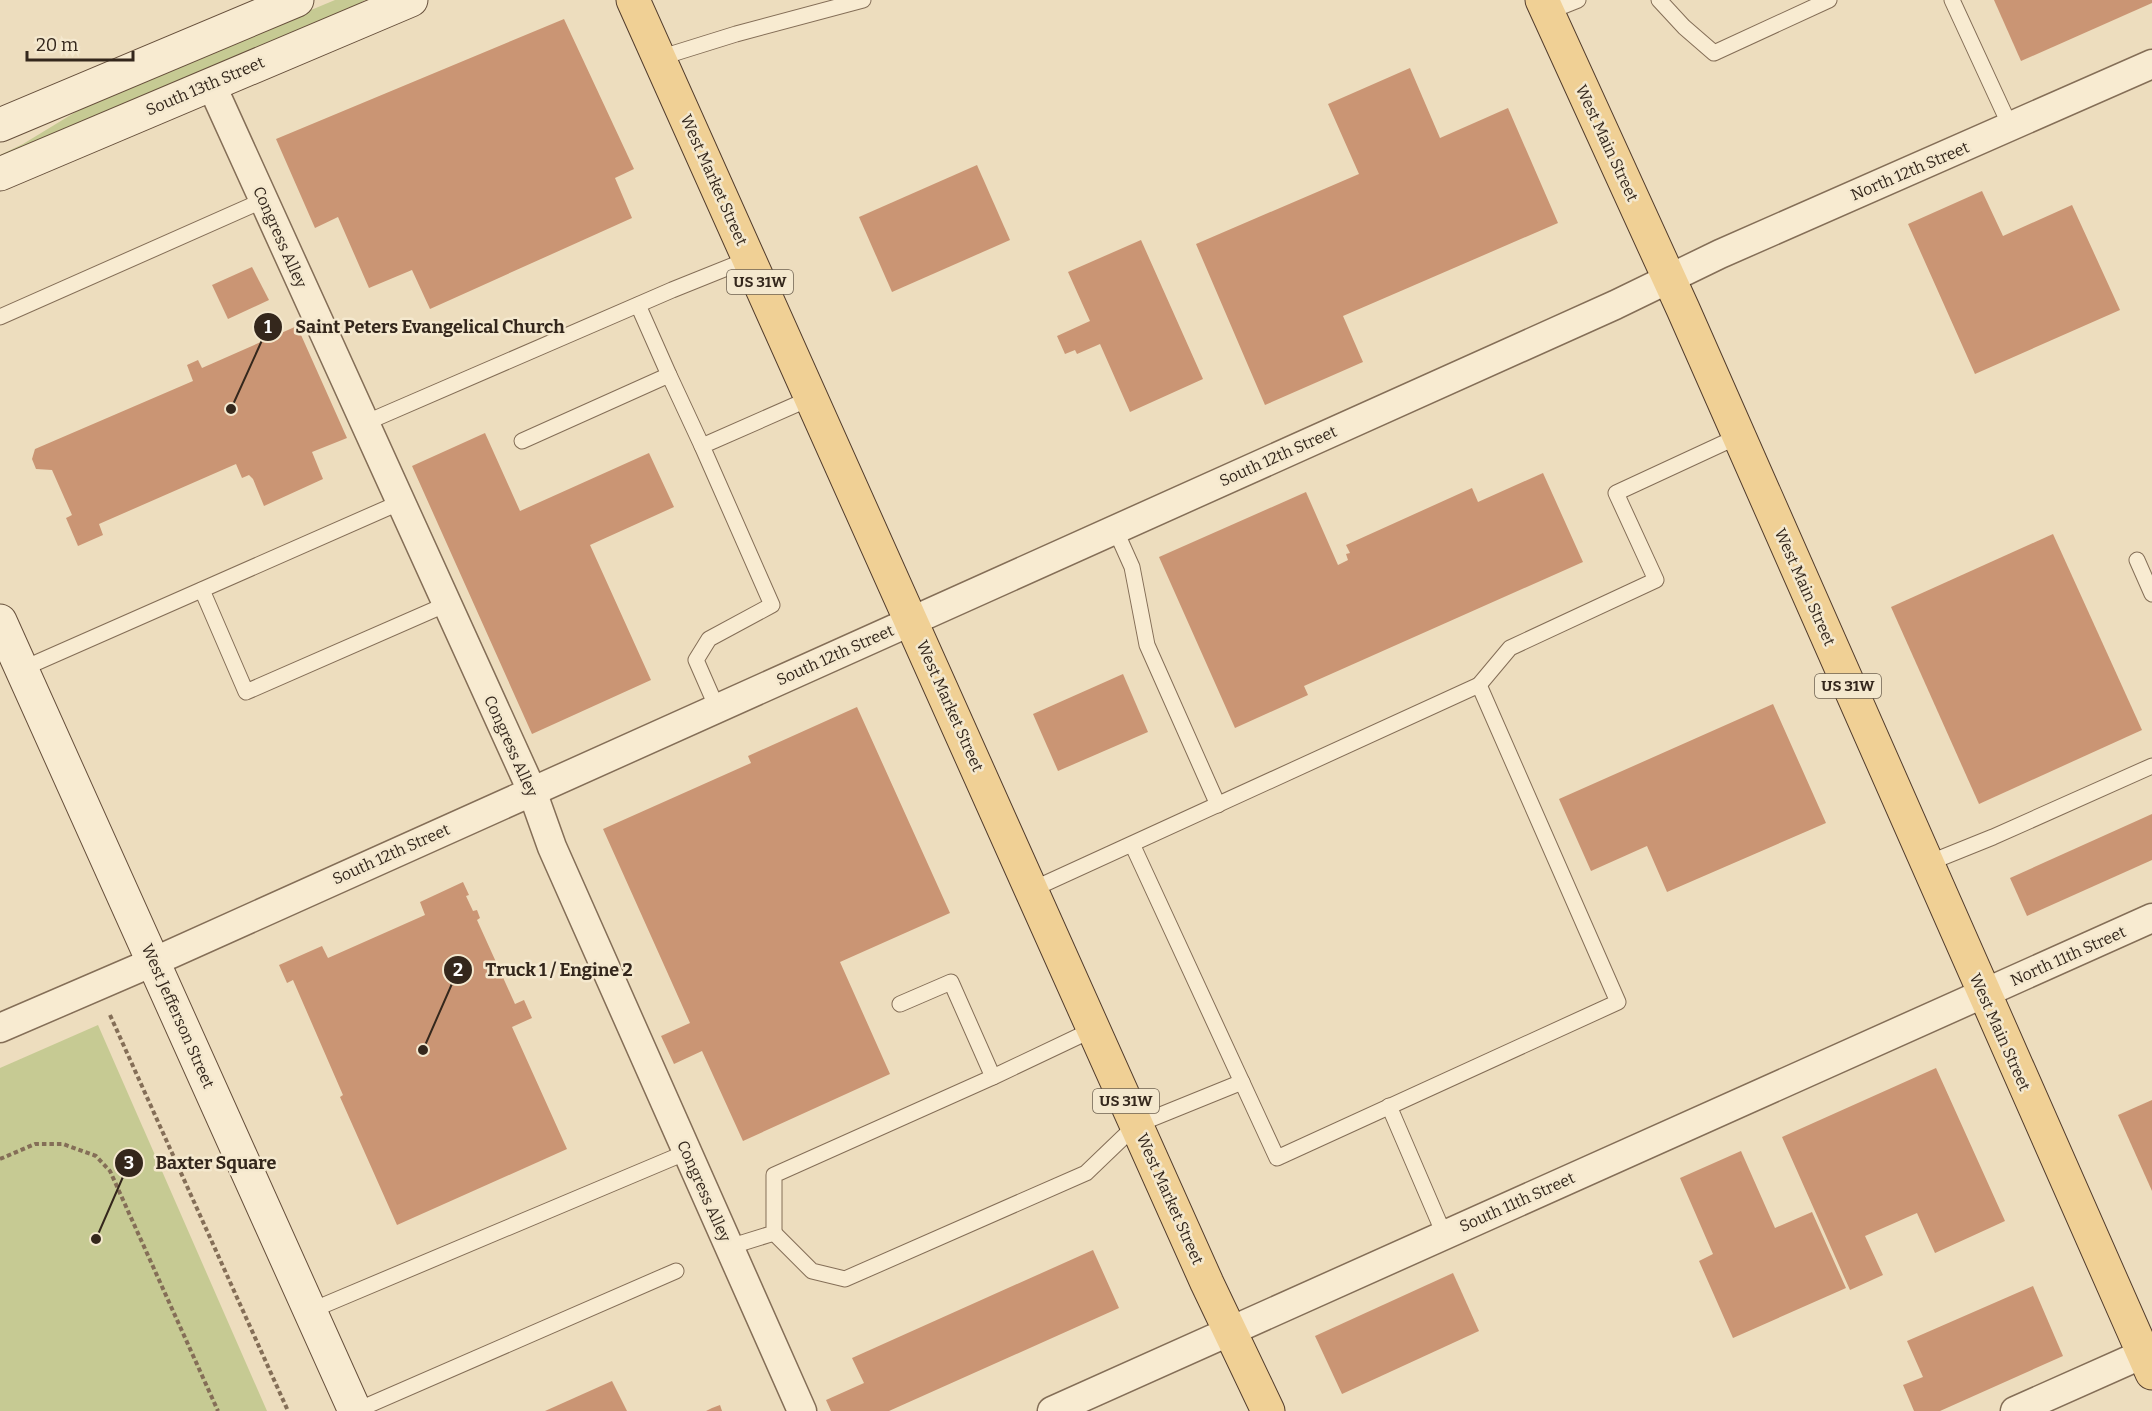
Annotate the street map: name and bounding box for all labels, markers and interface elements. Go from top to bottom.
scale bar [27,24,134,62]
text: 20 m [36,34,78,56]
street label: South 13th Street [143,52,267,120]
street label: West Main Street [1572,82,1642,205]
street label: West Market Street [677,111,752,249]
street label: North 12th Street [1848,137,1972,204]
street label: Congress Alley [249,183,311,291]
road number: US 31W [727,270,793,294]
callout: Saint Peters Evangelical Church [253,309,577,345]
text: 1 [264,316,272,338]
text: Saint Peters Evangelical Church [295,316,565,338]
street label: South 12th Street [1216,422,1340,490]
street label: West Main Street [1771,525,1840,649]
street label: South 12th Street [773,621,897,689]
street label: West Market Street [913,637,988,775]
road number: US 31W [1815,674,1881,698]
street label: Congress Alley [480,692,542,800]
street label: South 12th Street [329,820,453,888]
street label: North 11th Street [2007,922,2129,990]
street label: West Jefferson Street [138,941,219,1091]
callout: Truck 1 / Engine 2 [443,952,644,988]
text: 2 [453,959,463,981]
text: Truck 1 / Engine 2 [485,959,633,981]
street label: West Main Street [1966,970,2035,1094]
road number: US 31W [1093,1089,1159,1113]
street label: West Market Street [1133,1130,1208,1268]
street label: Congress Alley [673,1137,735,1245]
callout: Baxter Square [114,1145,289,1181]
text: 3 [124,1152,134,1174]
text: Baxter Square [156,1152,277,1174]
street label: South 11th Street [1456,1168,1578,1236]

